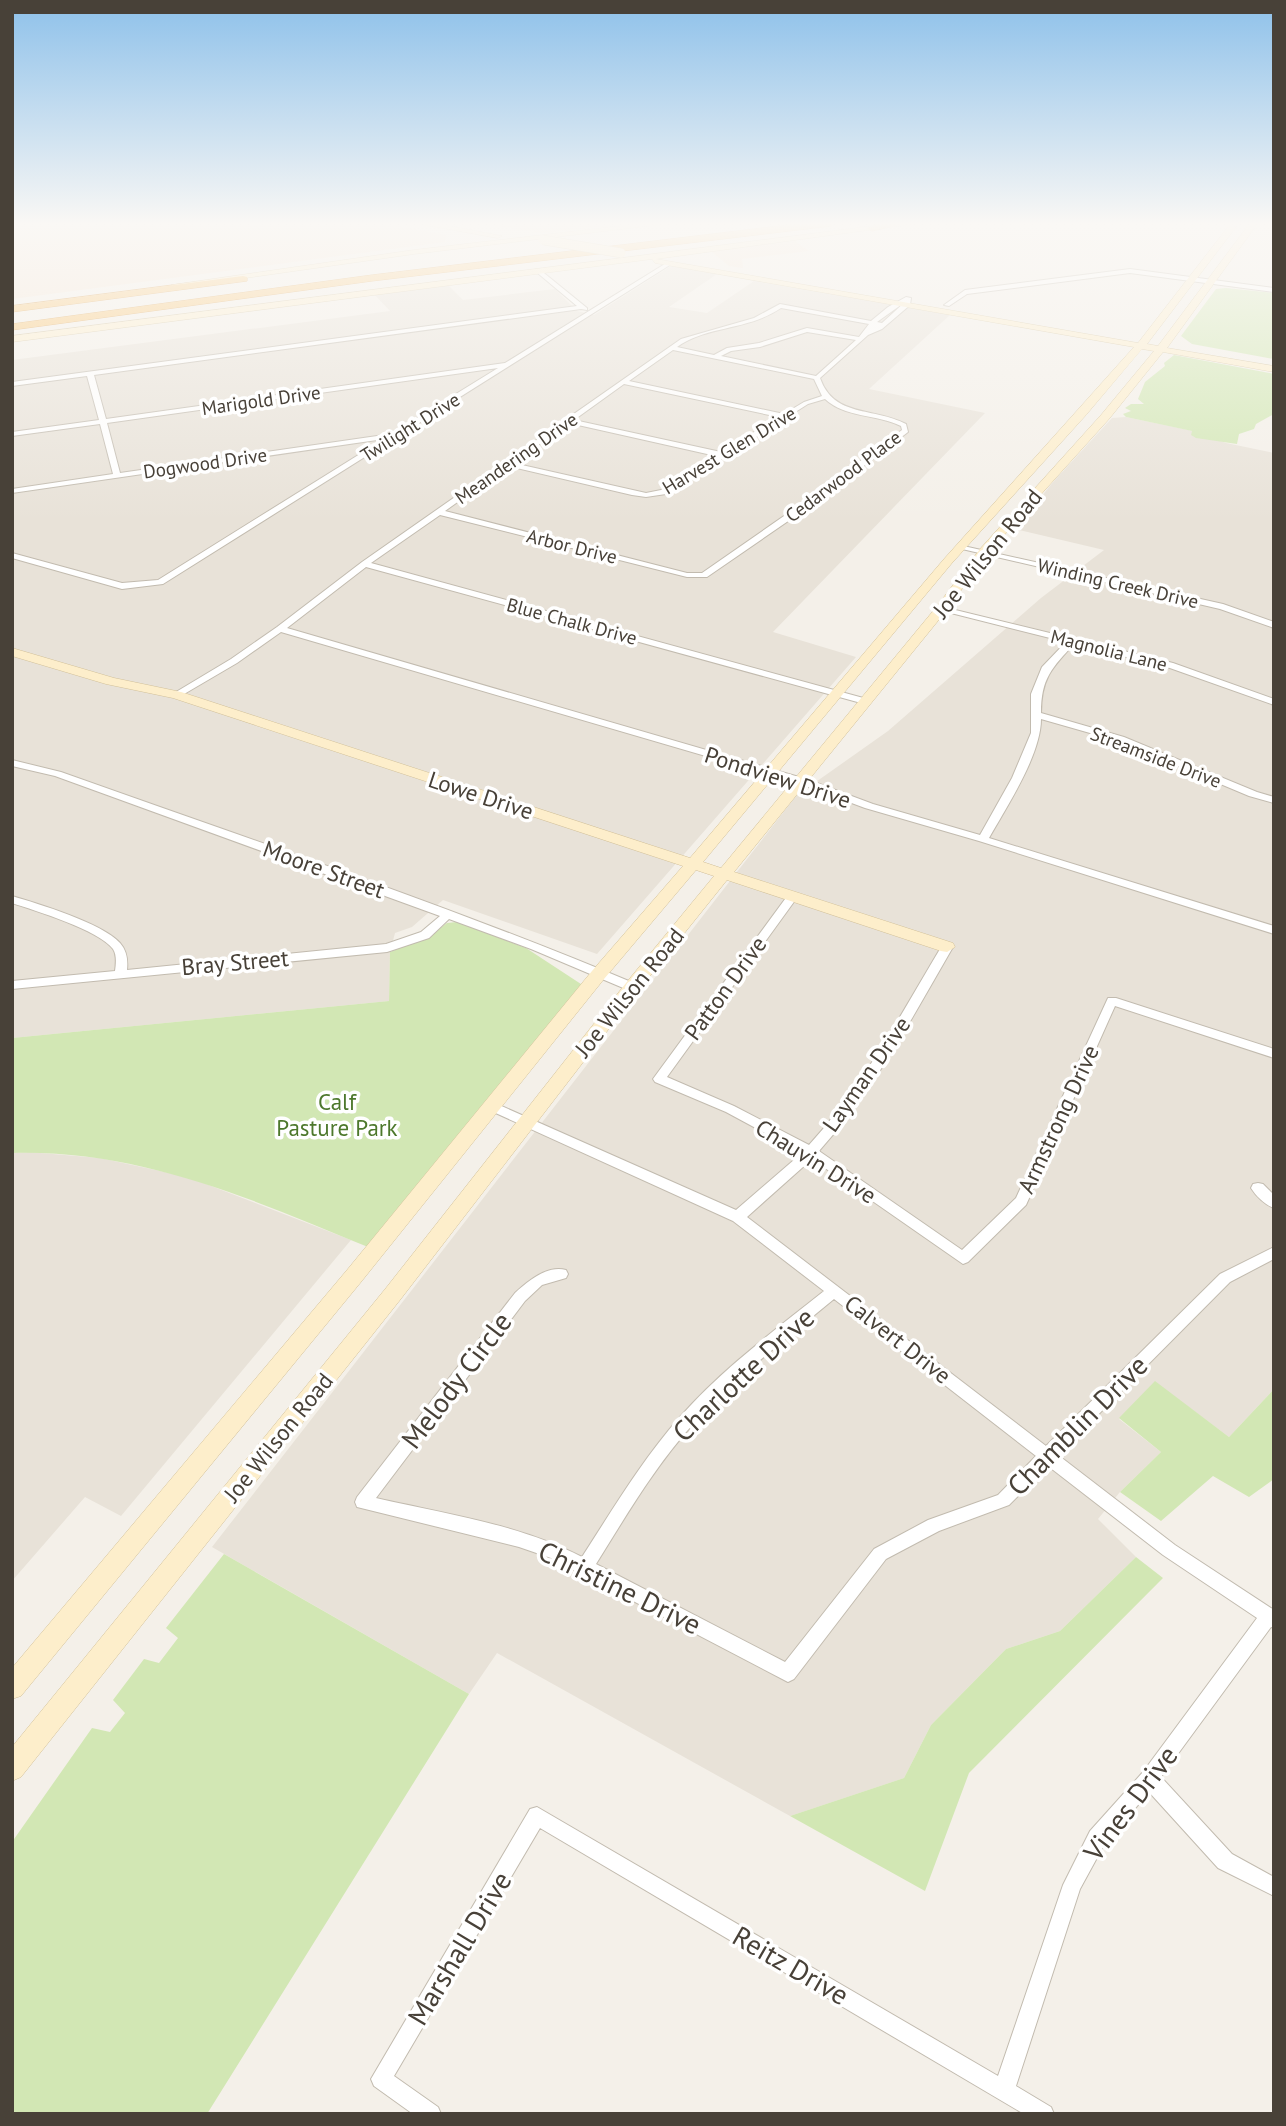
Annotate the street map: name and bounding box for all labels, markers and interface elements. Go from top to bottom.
street label: Marigold Drive [200,380,322,420]
street label: Twilight Drive [356,387,464,467]
street label: Harvest Glen Drive [658,401,800,499]
street label: Meandering Drive [450,407,582,509]
street label: Cedarwood Place [780,425,906,527]
street label: Dogwood Drive [142,442,268,484]
street label: Joe Wilson Road [925,483,1048,624]
street label: Arbor Drive [524,523,620,569]
street label: Winding Creek Drive [1035,553,1201,613]
street label: Blue Chalk Drive [504,592,640,650]
street label: Magnolia Lane [1048,624,1170,676]
street label: Streamside Drive [1087,721,1225,793]
street label: Pondview Drive [701,740,855,814]
street label: Lowe Drive [425,764,537,826]
street label: Moore Street [259,834,389,904]
street label: Joe Wilson Road [567,922,690,1063]
street label: Patton Drive [678,930,772,1046]
street label: Bray Street [180,943,290,981]
street label: Layman Drive [816,1011,916,1137]
street label: Armstrong Drive [1011,1040,1105,1198]
park label: Calf Pasture Park [276,1087,398,1142]
street label: Chauvin Drive [750,1112,882,1210]
street label: Calvert Drive [839,1288,957,1390]
street label: Charlotte Drive [664,1299,822,1449]
street label: Melody Circle [392,1304,520,1456]
street label: Chamblin Drive [999,1347,1155,1503]
street label: Joe Wilson Road [216,1367,339,1508]
street label: Christine Drive [532,1532,708,1642]
street label: Vines Drive [1074,1738,1185,1869]
street label: Marshall Drive [399,1864,519,2032]
street label: Reitz Drive [726,1917,856,2013]

